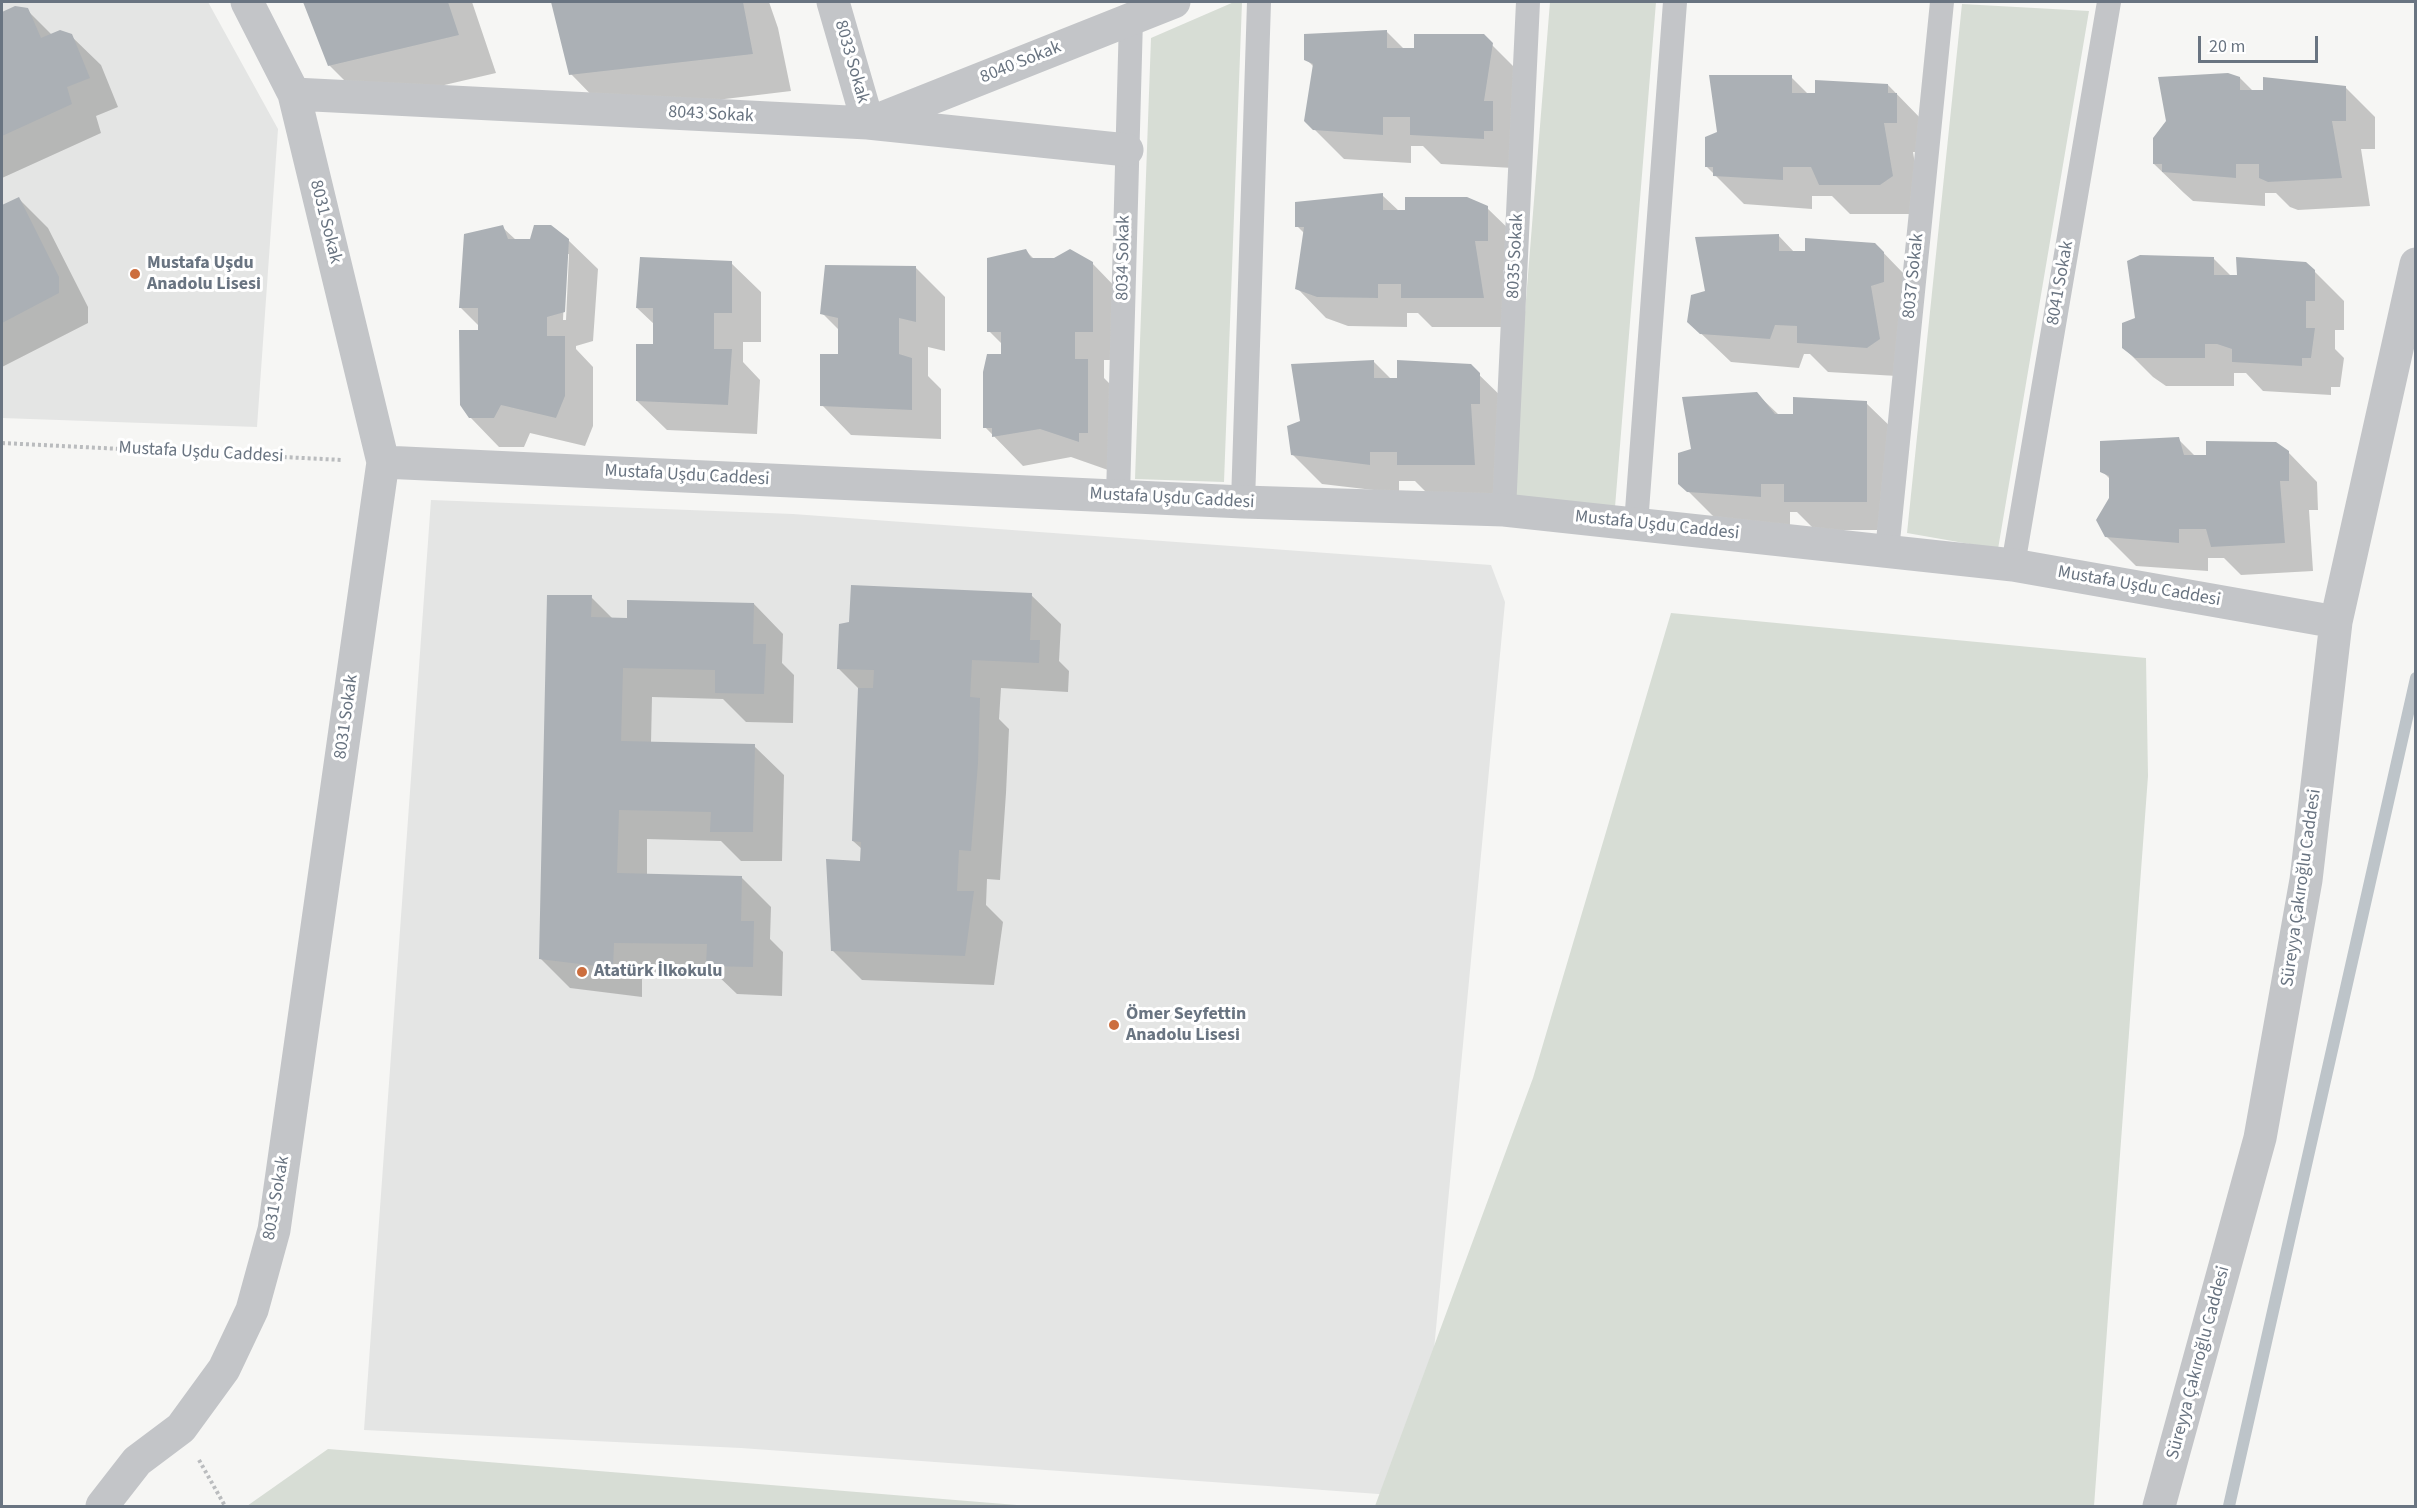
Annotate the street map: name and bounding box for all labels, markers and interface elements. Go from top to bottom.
street label: 8033 Sokak [829,18,873,106]
scale bar [2201,24,2321,62]
text: 20 m [2209,34,2245,59]
street label: 8040 Sokak [977,37,1065,89]
street label: 8043 Sokak [668,102,754,128]
street label: 8031 Sokak [304,178,346,266]
street label: 8035 Sokak [1503,213,1529,299]
street label: 8034 Sokak [1112,215,1136,301]
street label: 8037 Sokak [1899,232,1929,320]
street label: 8041 Sokak [2043,239,2079,327]
place label: Mustafa Uşdu Anadolu Lisesi [147,253,261,296]
marker: Mustafa Uşdu Anadolu Lisesi [128,267,142,281]
street label: Mustafa Uşdu Caddesi [118,438,284,468]
street label: Mustafa Uşdu Caddesi [604,461,770,491]
street label: Mustafa Uşdu Caddesi [1089,484,1255,514]
street label: Mustafa Uşdu Caddesi [1574,507,1740,545]
street label: Mustafa Uşdu Caddesi [2056,562,2222,612]
street label: 8031 Sokak [330,673,364,761]
street label: Süreyya Çakıroğlu Caddesi [2277,788,2327,988]
place label: Atatürk İlkokulu [594,961,722,983]
marker: Atatürk İlkokulu [575,965,589,979]
place label: Ömer Seyfettin Anadolu Lisesi [1126,1004,1246,1046]
marker: Ömer Seyfettin Anadolu Lisesi [1107,1018,1121,1032]
street label: 8031 Sokak [259,1154,295,1242]
street label: Süreyya Çakıroğlu Caddesi [2163,1264,2235,1462]

